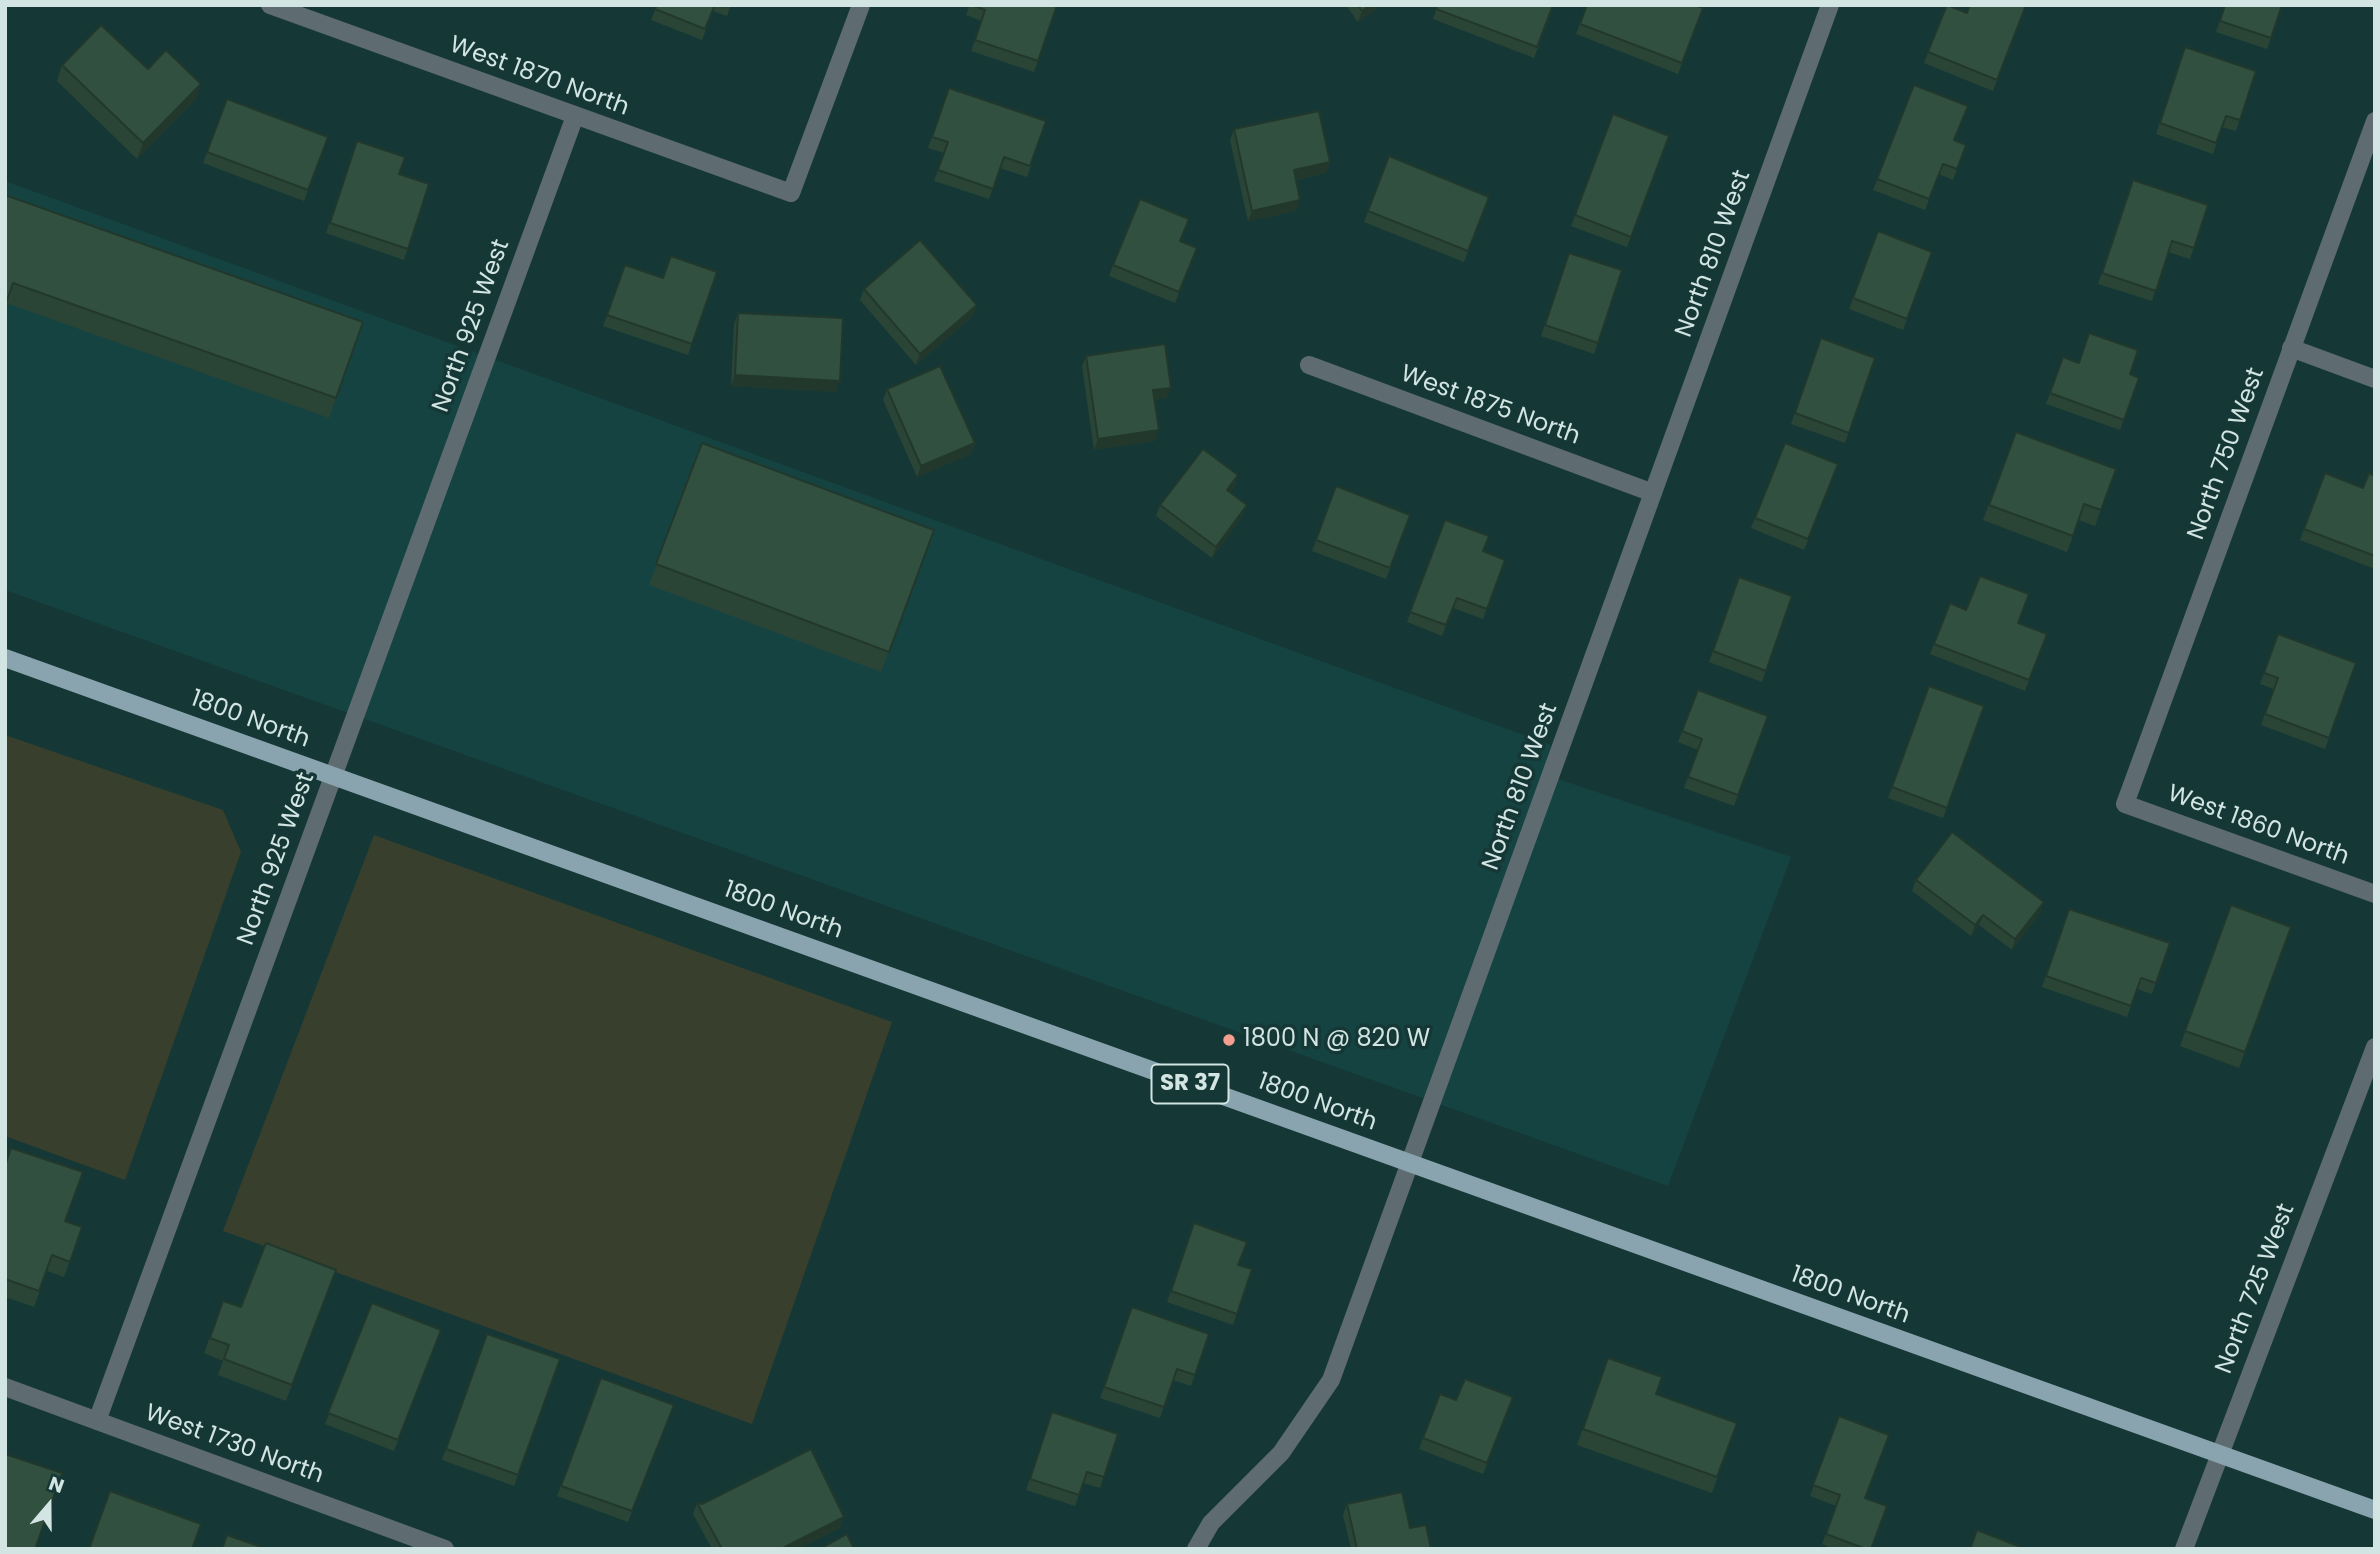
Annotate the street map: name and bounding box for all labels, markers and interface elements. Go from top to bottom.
street label: West 1870 North [445,31,633,123]
street label: North 810 West [1670,167,1758,341]
street label: North 925 West [427,236,517,416]
street label: West 1875 North [1396,360,1584,452]
street label: North 750 West [2183,364,2271,544]
street label: 1800 North [187,685,313,755]
street label: North 810 West [1477,700,1565,874]
street label: North 925 West [232,769,322,949]
street label: West 1860 North [2163,780,2353,872]
street label: 1800 North [720,876,846,946]
place label: 1800 N @ 820 W [1243,1026,1430,1054]
marker: 1800 N @ 820 W [1221,1032,1237,1048]
road number: SR 37 [1152,1064,1228,1104]
street label: 1800 North [1254,1068,1380,1138]
street label: North 725 West [2210,1200,2302,1378]
street label: 1800 North [1787,1261,1913,1331]
street label: West 1730 North [141,1399,327,1491]
north arrow [14,1470,84,1540]
text: N [45,1470,68,1500]

